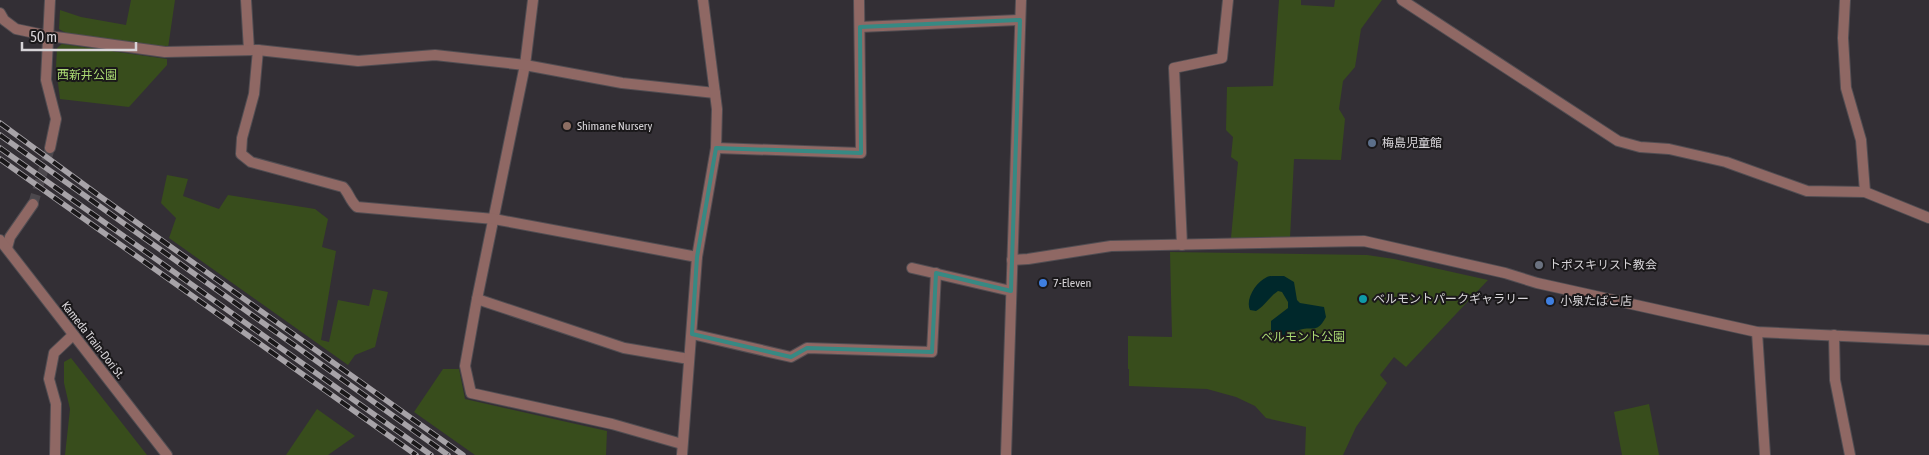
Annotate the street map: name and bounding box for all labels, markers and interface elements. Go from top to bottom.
scale bar [22,20,136,52]
text: 50 m [30,28,57,45]
park label: 西新井公園 [57,68,117,82]
place label: Shimane Nursery [577,119,652,133]
marker: Shimane Nursery [561,120,573,132]
place label: 梅島児童館 [1382,136,1442,150]
marker: 梅島児童館 [1366,137,1378,149]
place label: トポスキリスト教会 [1549,258,1657,272]
marker: トポスキリスト教会 [1533,259,1545,271]
place label: 7-Eleven [1053,276,1091,290]
marker: 7-Eleven [1037,277,1049,289]
place label: ベルモントパークギャラリー [1373,292,1529,306]
marker: ベルモントパークギャラリー [1357,293,1369,305]
place label: 小泉たばこ店 [1560,294,1632,308]
marker: 小泉たばこ店 [1544,295,1556,307]
street label: Kameda Train-Dori St. [59,299,127,381]
park label: ベルモント公園 [1261,330,1345,344]

